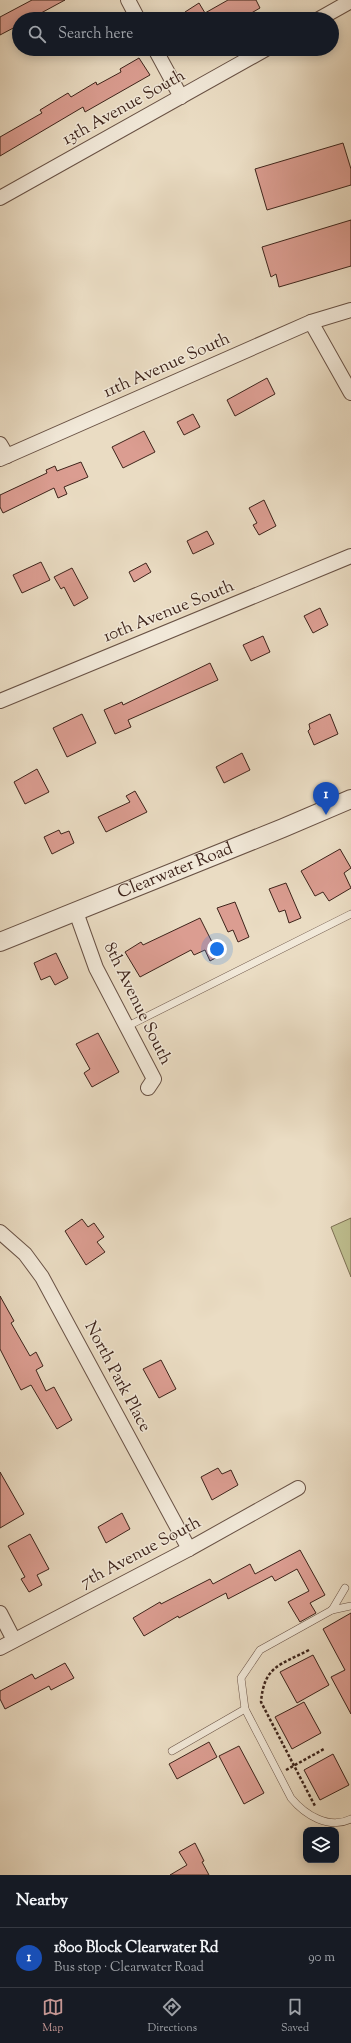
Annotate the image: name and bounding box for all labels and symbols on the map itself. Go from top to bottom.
street label: 13th Avenue South [58,64,190,152]
street label: 11th Avenue South [100,327,234,405]
street label: 10th Avenue South [100,575,238,649]
pin: 1 [313,782,339,815]
street label: Clearwater Road [114,837,237,905]
street label: 8th Avenue South [97,939,177,1069]
your location [207,939,227,959]
street label: North Park Place [78,1317,156,1437]
street label: 7th Avenue South [76,1511,206,1595]

